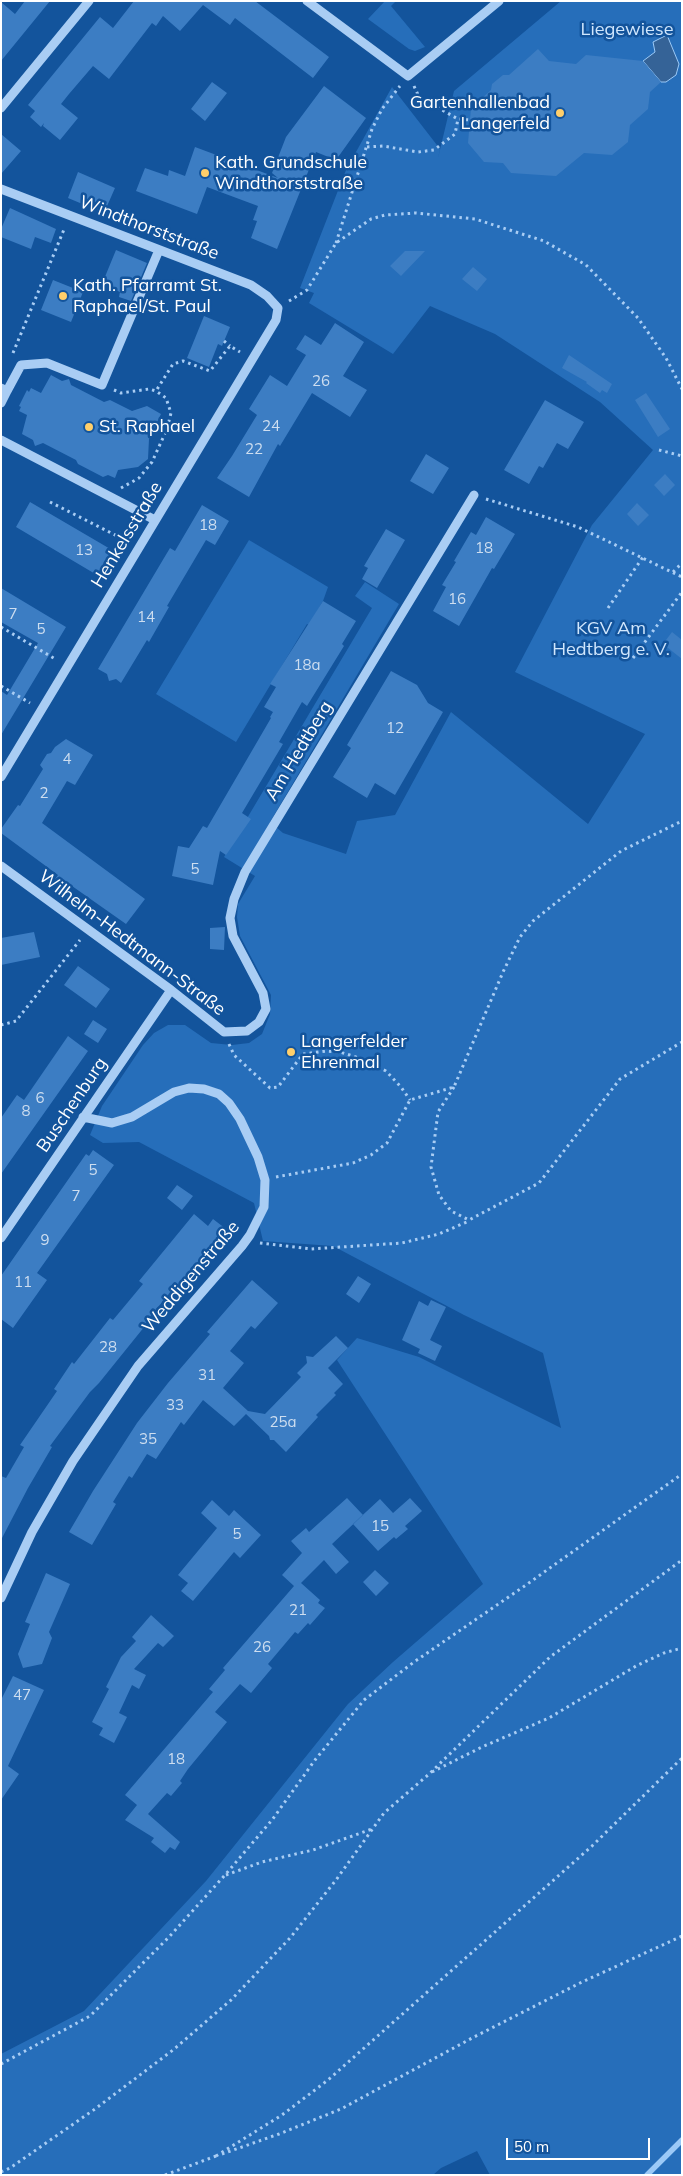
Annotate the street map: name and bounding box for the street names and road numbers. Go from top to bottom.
street label: Windthorststraße [76,191,222,265]
street label: Henkelsstraße [87,478,167,592]
street label: Am Hedtberg [261,697,337,805]
street label: Wilhelm-Hedtmann-Straße [34,866,230,1020]
street label: Buschenburg [32,1053,112,1157]
street label: Weddigenstraße [138,1217,244,1337]

